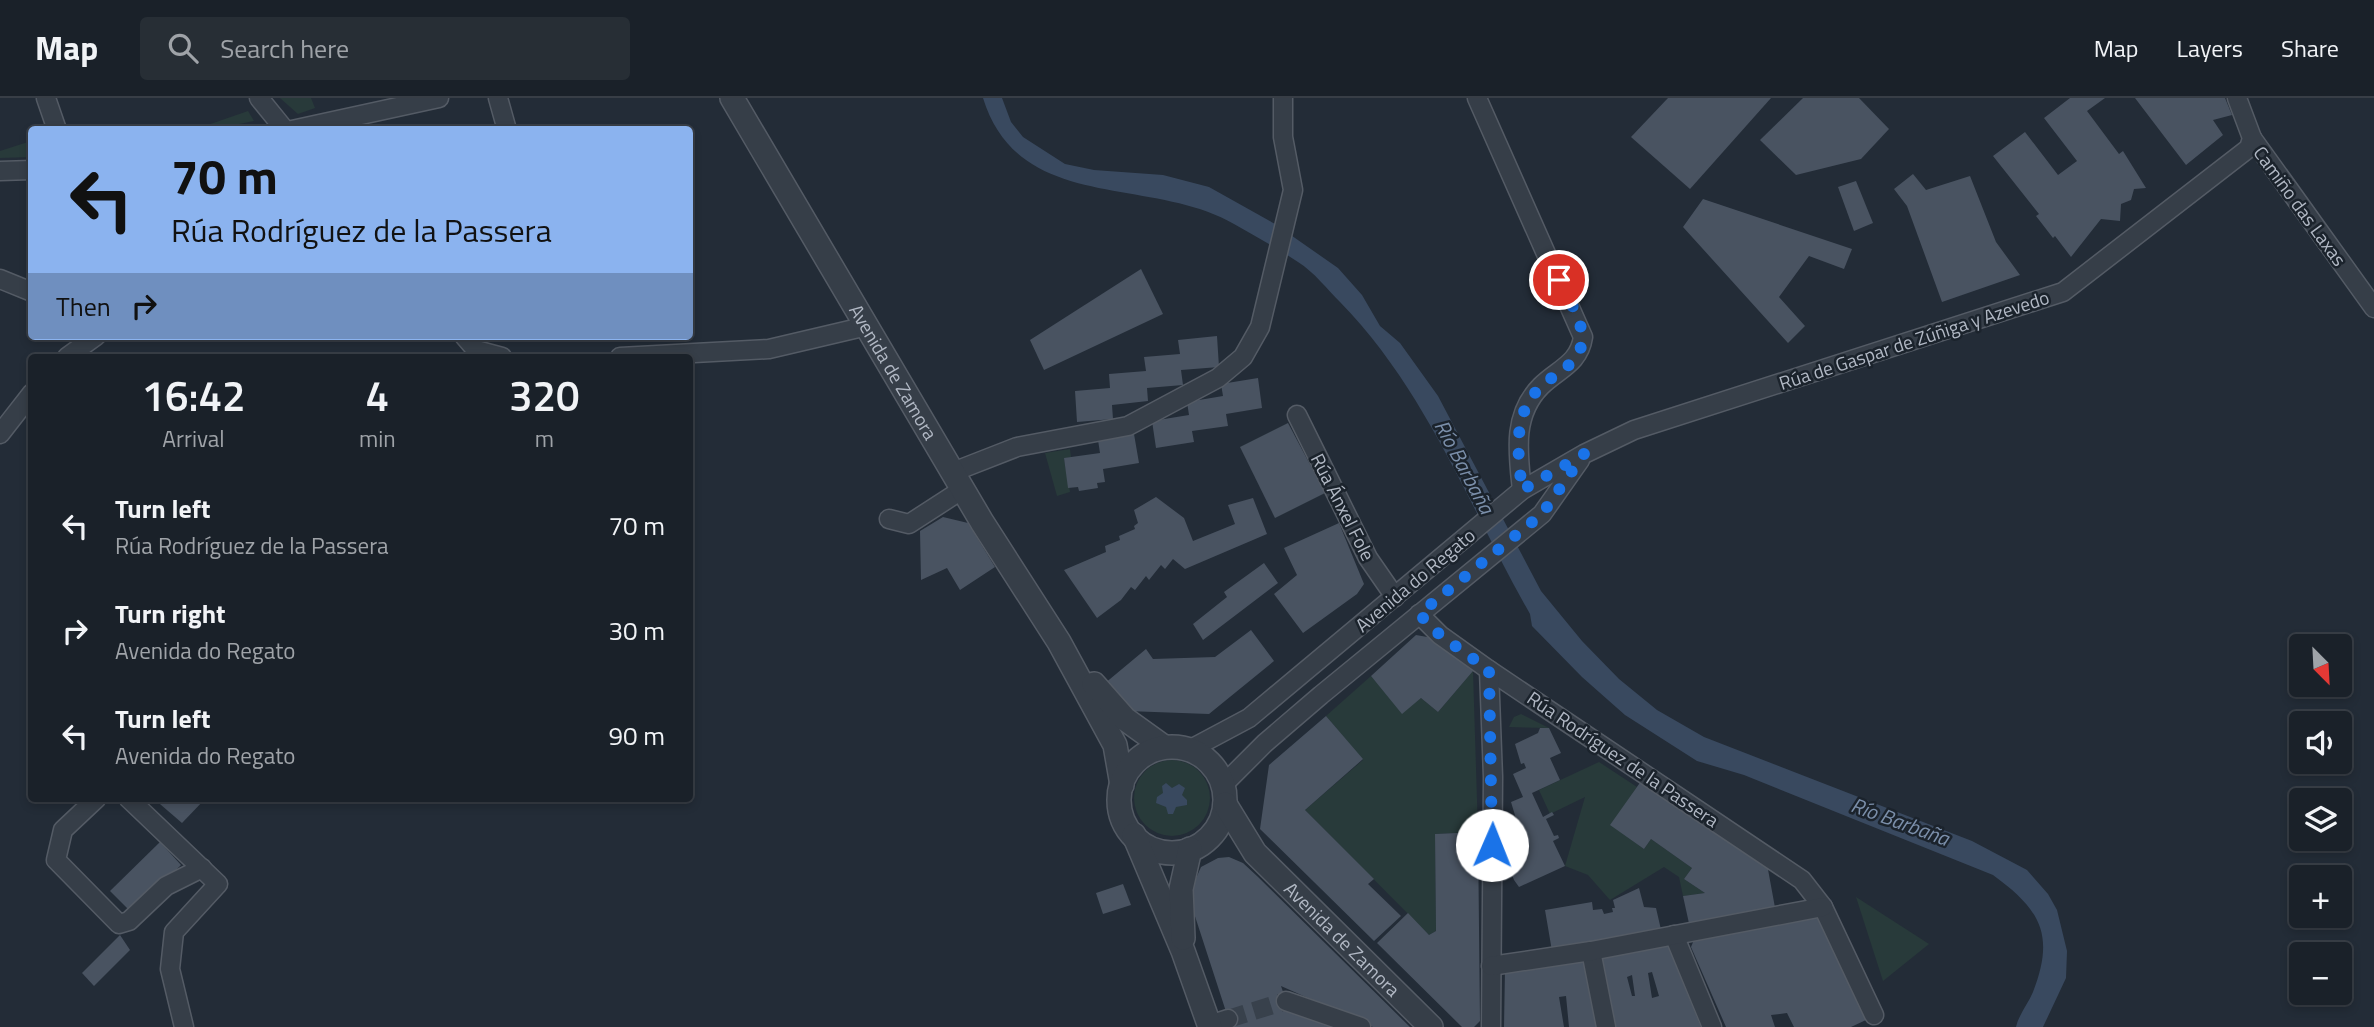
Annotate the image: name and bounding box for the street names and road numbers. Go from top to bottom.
street label: Camiño das Laxas [2247,140,2354,272]
street label: Rúa de Gaspar de Zúñiga y Azevedo [1775,282,2053,397]
street label: Avenida de Zamora [843,298,946,445]
street label: Rúa Ánxel Fole [1304,448,1383,566]
street label: Avenida do Regato [1348,521,1481,639]
street label: Rúa Rodríguez de la Passera [1521,683,1725,834]
street label: Avenida de Zamora [1278,875,1408,1003]

